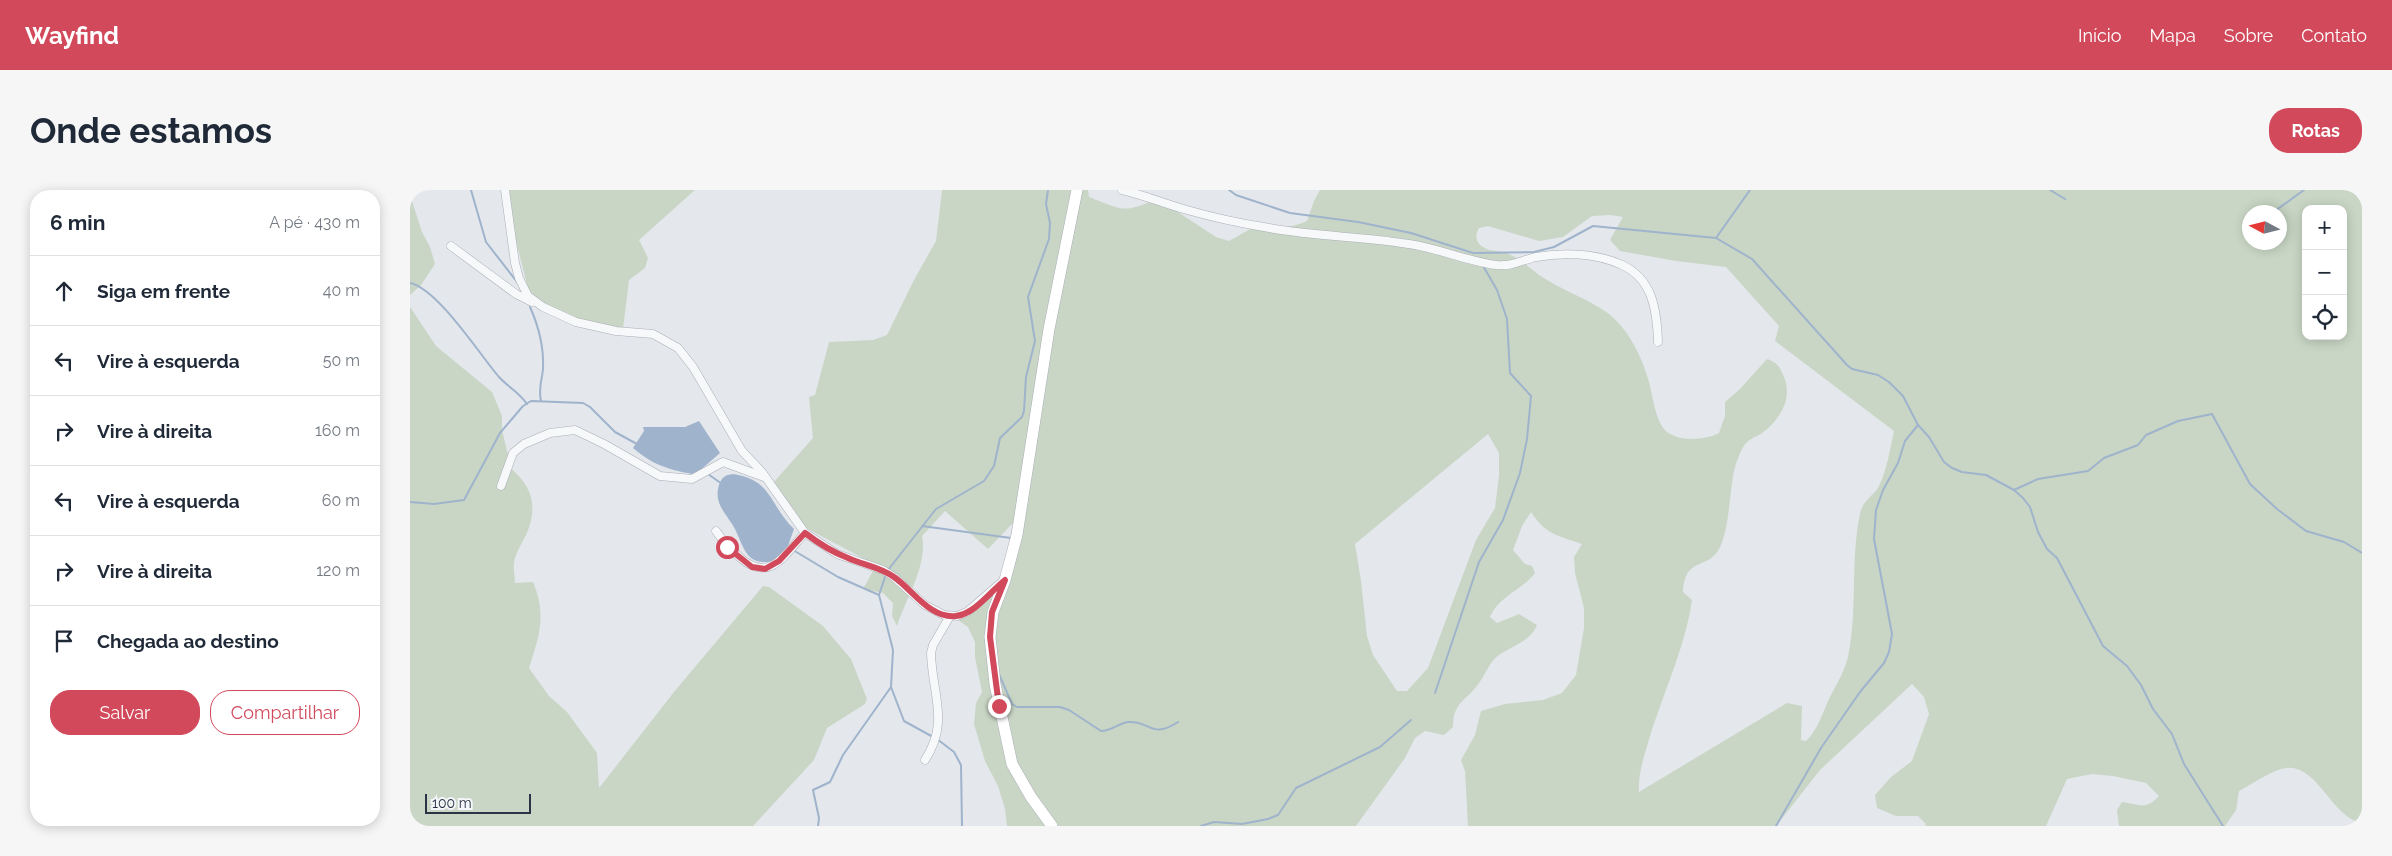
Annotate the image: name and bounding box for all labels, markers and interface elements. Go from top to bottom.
text: Wayfind [25,21,119,50]
text: Início [2078,25,2121,46]
text: Mapa [2149,25,2196,46]
text: Sobre [2224,25,2273,46]
text: Contato [2301,25,2367,46]
button: Rotas [2269,108,2362,153]
text: Onde estamos [30,110,272,151]
north arrow [2242,205,2287,250]
map controls [2302,205,2347,340]
button: + [2302,205,2347,250]
text: 6 min [50,210,105,235]
text: A pé · 430 m [269,213,360,232]
button: − [2302,250,2347,295]
icon: ahead [50,277,78,305]
text: Siga em frente [97,280,230,302]
text: 40 m [323,281,360,300]
button: locate [2302,295,2347,340]
icon: left [50,347,78,375]
text: Vire à esquerda [97,350,240,372]
text: 50 m [323,351,360,370]
icon: right [50,417,78,445]
text: Vire à direita [97,420,212,442]
text: 160 m [315,421,360,440]
icon: left [50,487,78,515]
text: Vire à esquerda [97,490,240,512]
text: 60 m [322,491,360,510]
route start [716,536,739,559]
icon: right [50,557,78,585]
text: Vire à direita [97,560,212,582]
text: 120 m [316,561,360,580]
icon: arrive [50,627,78,655]
text: Chegada ao destino [97,630,279,652]
button: Salvar [50,690,200,735]
button: Compartilhar [210,690,360,735]
route end [988,695,1011,718]
scale bar [425,791,531,814]
text: 100 m [432,795,472,811]

